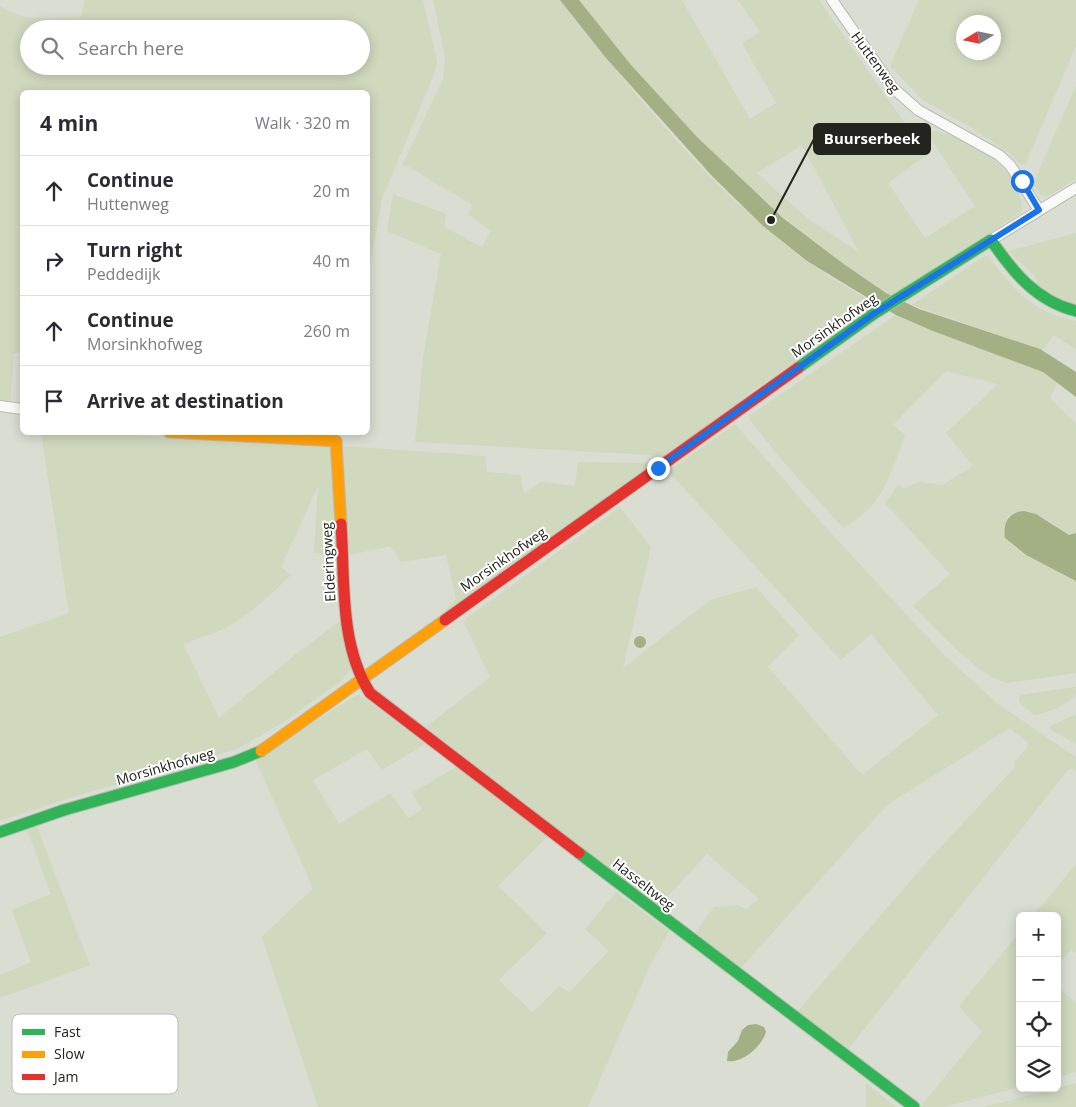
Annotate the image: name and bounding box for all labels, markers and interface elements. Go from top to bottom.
north arrow [956,15,1001,60]
search box [20,20,370,75]
street label: Huttenweg [847,27,905,97]
icon: search [38,34,66,62]
text: Search here [78,35,184,61]
text: 4 min [40,109,98,137]
text: Walk · 320 m [255,112,350,134]
callout: Buurserbeek [814,124,930,154]
text: Buurserbeek [824,128,921,148]
text: Continue [87,167,174,193]
route start [1011,170,1034,193]
icon: ahead [40,177,68,205]
text: 20 m [313,180,350,202]
text: Huttenweg [87,193,169,215]
text: Turn right [87,237,182,263]
icon: right [40,247,68,275]
text: 40 m [313,250,350,272]
text: Peddedijk [87,263,160,285]
street label: Morsinkhofweg [787,288,881,362]
text: Continue [87,307,174,333]
icon: ahead [40,317,68,345]
text: 260 m [304,320,350,342]
text: Morsinkhofweg [87,333,202,355]
icon: arrive [40,387,68,415]
text: Arrive at destination [87,388,284,414]
route end [647,457,670,480]
street label: Elderingweg [316,521,340,602]
street label: Morsinkhofweg [456,522,550,596]
street label: Morsinkhofweg [114,743,216,789]
street label: Hasseltweg [609,854,679,915]
map controls [1016,912,1061,1092]
button: + [1016,912,1061,957]
button: − [1016,957,1061,1002]
button: locate [1016,1002,1061,1047]
legend [12,1014,178,1094]
text: Fast [54,1022,81,1041]
text: Slow [54,1044,85,1063]
button: layers [1016,1047,1061,1092]
text: Jam [52,1067,79,1086]

